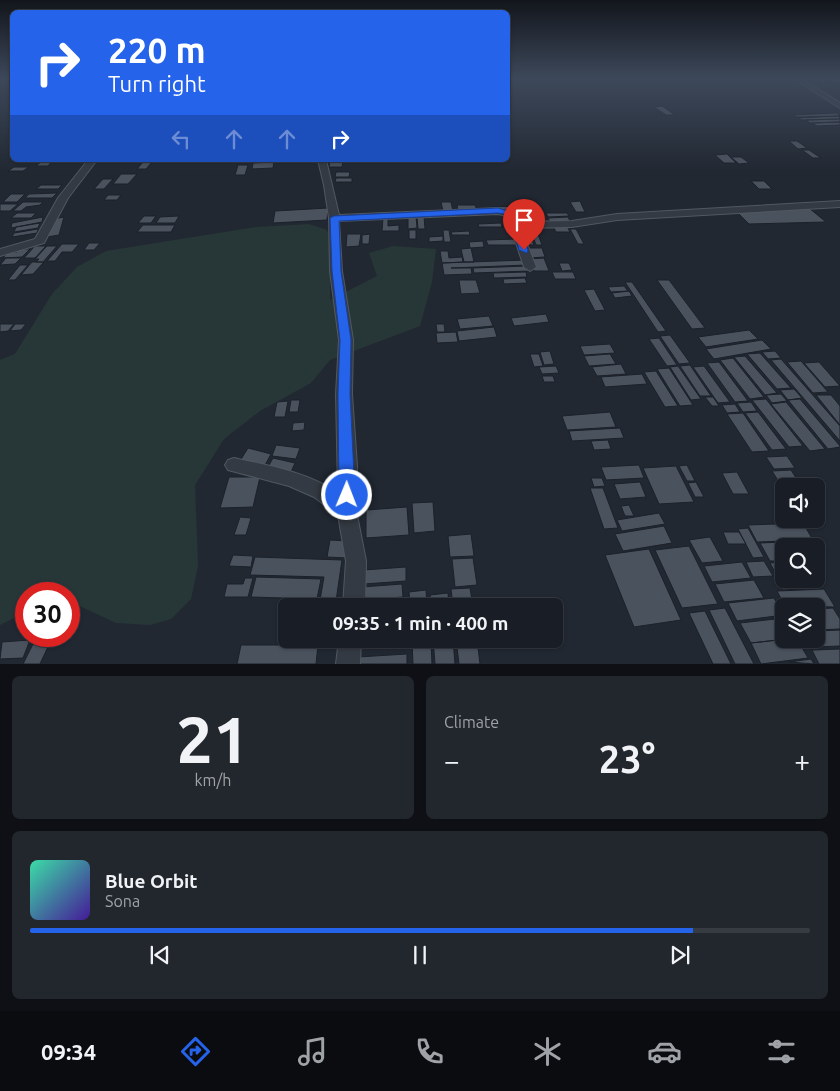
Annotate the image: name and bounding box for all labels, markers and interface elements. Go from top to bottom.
icon: right [25,30,90,95]
text: 220 m [108,30,206,70]
text: Turn right [108,71,206,96]
icon: left [167,125,195,153]
icon: ahead [220,125,248,153]
icon: ahead [273,125,301,153]
icon: right [326,125,354,153]
pin [503,199,545,250]
icon: arrive [510,206,538,234]
position arrow [320,468,372,520]
map controls [775,478,825,648]
button: sound [775,478,825,528]
button: search [775,538,825,588]
speed limit sign: 30 [15,582,80,647]
button: layers [775,598,825,648]
text: 09:35 · 1 min · 400 m [333,612,508,634]
text: 21 [176,702,250,775]
text: Climate [444,713,499,731]
text: 23° [599,738,655,780]
text: − [444,745,460,776]
text: + [794,745,810,776]
text: km/h [195,771,231,789]
text: Blue Orbit [105,870,198,892]
text: Sona [105,892,140,910]
icon: previous [146,941,174,969]
icon: pause [406,941,434,969]
icon: next [666,941,694,969]
icon: directions [178,1034,213,1069]
icon: music [295,1034,330,1069]
icon: phone [412,1034,447,1069]
icon: climate [530,1034,565,1069]
icon: car [647,1034,682,1069]
icon: filters [764,1034,799,1069]
text: 09:34 [41,1039,96,1064]

